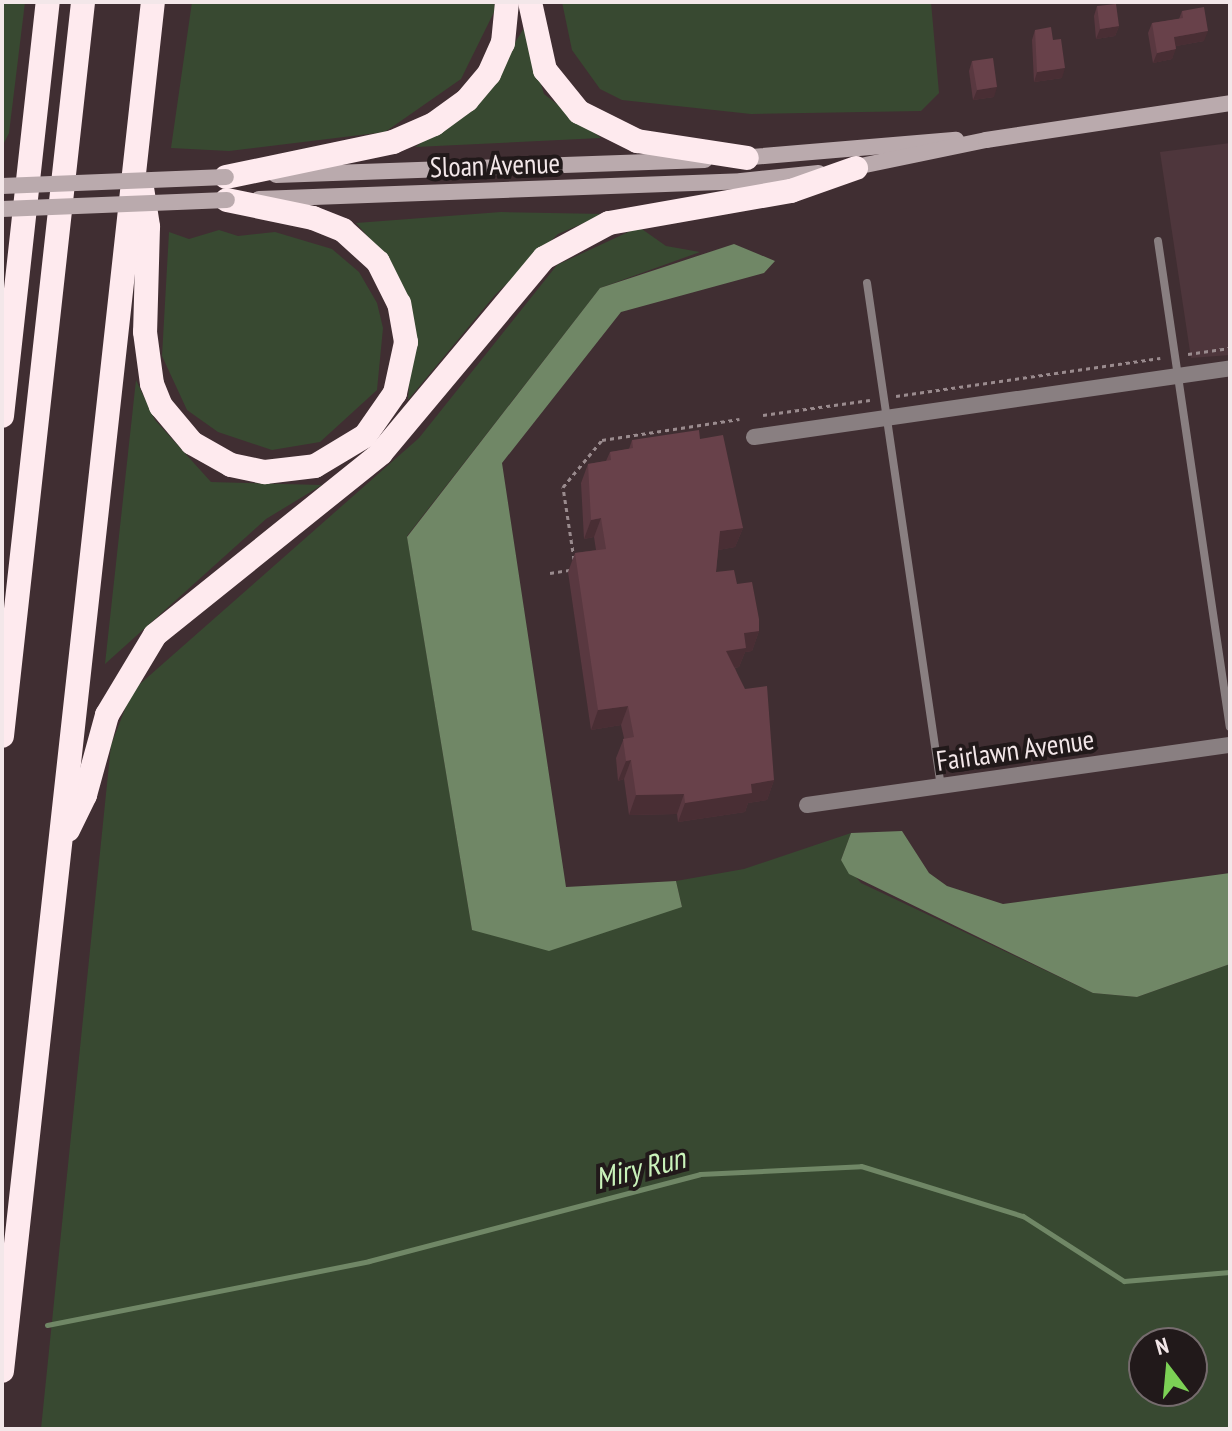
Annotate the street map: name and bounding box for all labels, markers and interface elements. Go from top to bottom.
street label: Sloan Avenue [429,146,561,184]
street label: Fairlawn Avenue [934,722,1096,778]
water label: Miry Run [591,1139,689,1197]
north arrow [1128,1327,1208,1407]
text: N [1152,1331,1172,1361]

